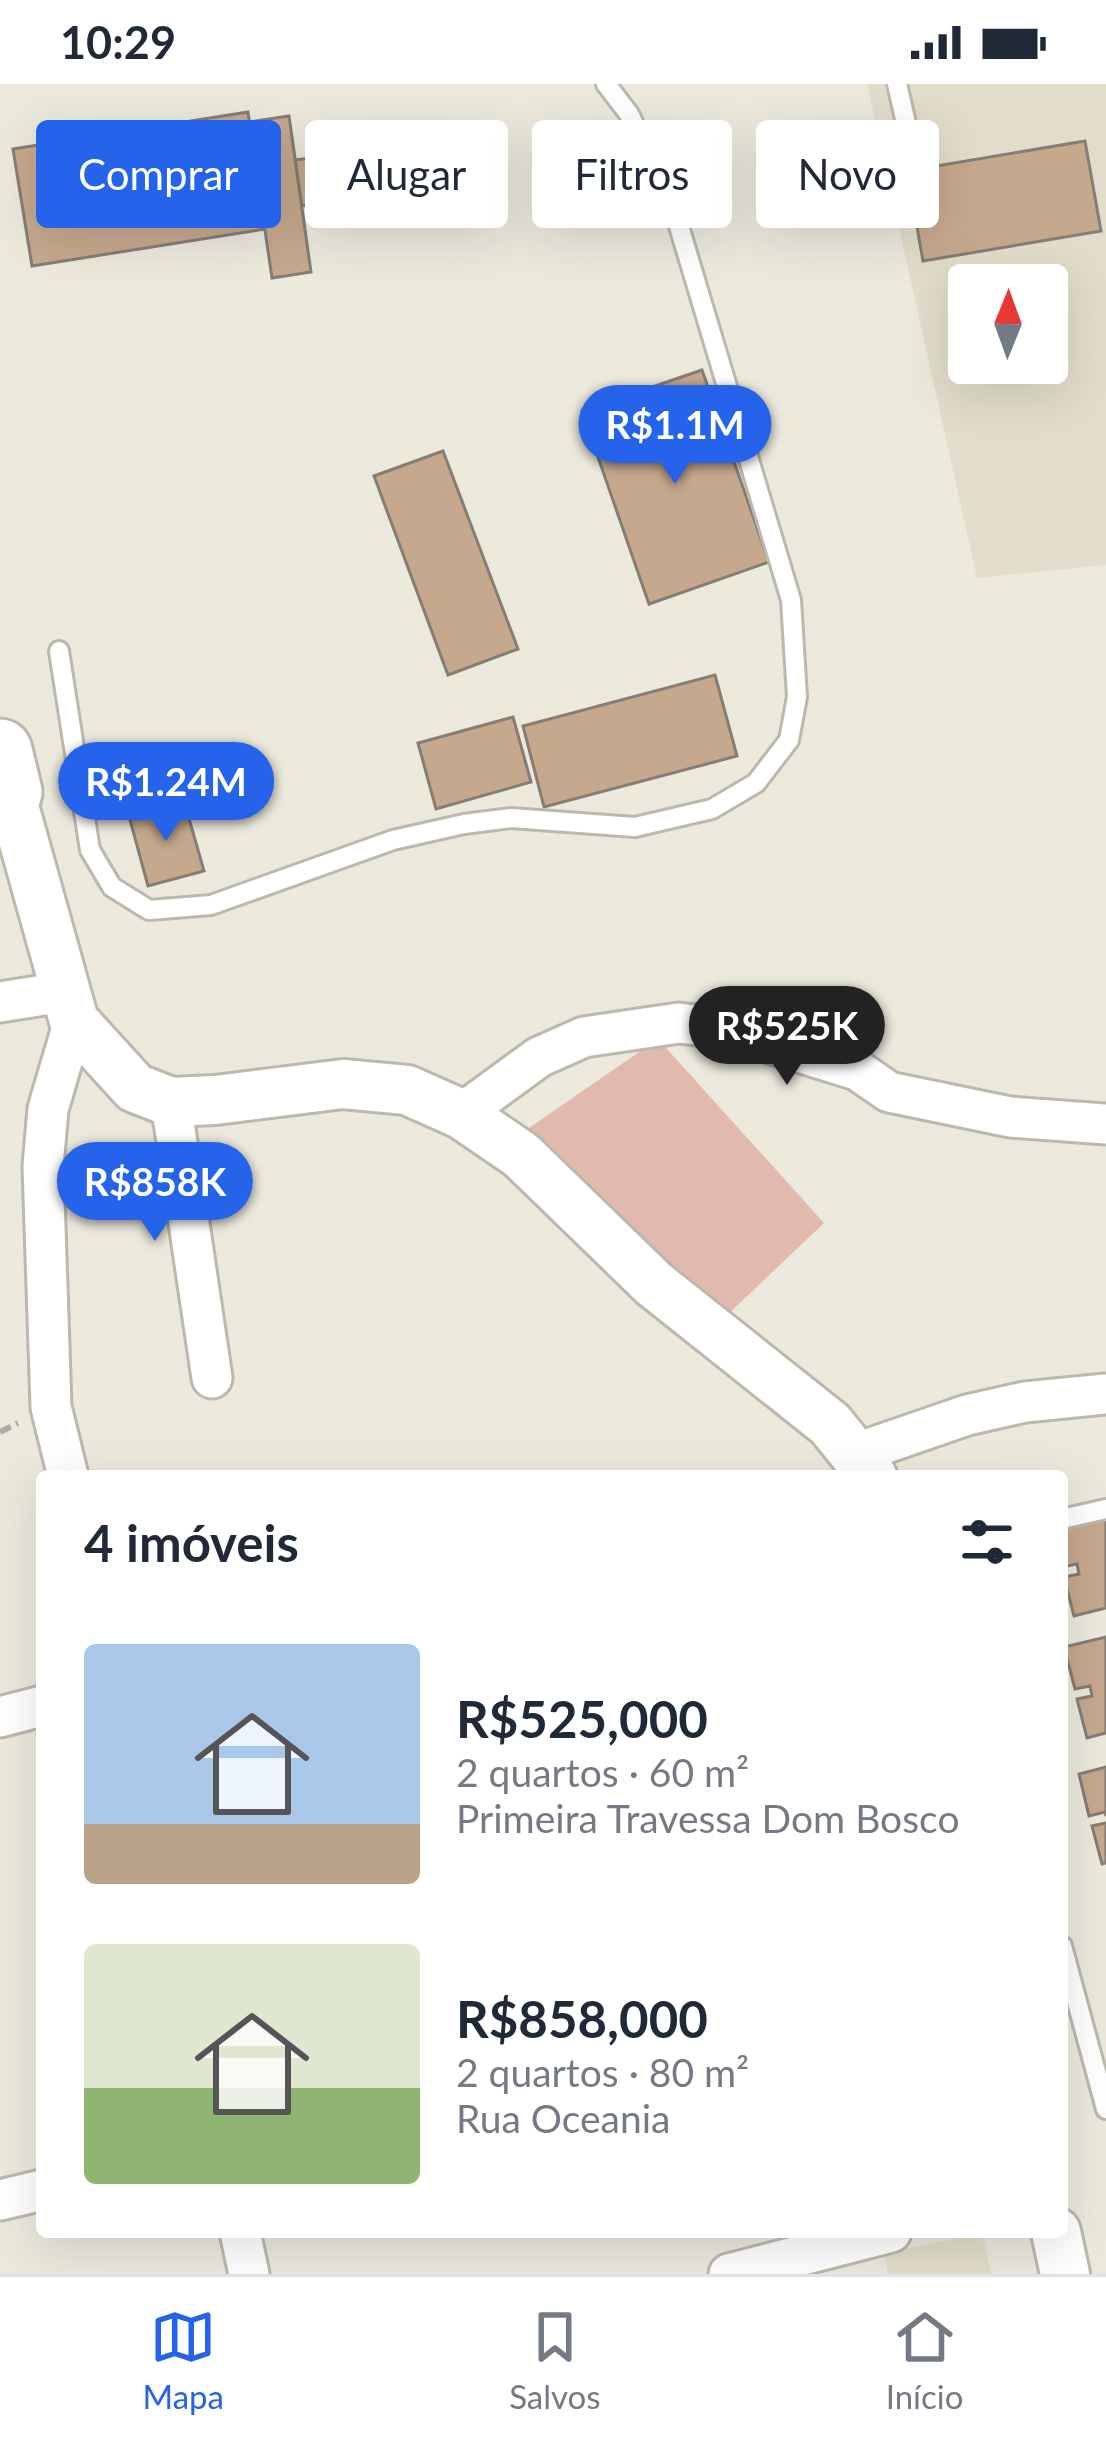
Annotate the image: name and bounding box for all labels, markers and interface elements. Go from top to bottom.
text: 10:29 [60,15,176,69]
chip: Comprar [36,120,281,228]
chip: Alugar [305,120,508,228]
chip: Filtros [532,120,732,228]
chip: Novo [756,120,939,228]
north arrow [948,264,1068,384]
map controls [948,264,1068,384]
pin: R$1.1M [577,385,773,487]
text: R$1.1M [605,401,745,447]
pin: R$1.24M [55,742,277,844]
text: R$1.24M [85,758,247,804]
pin: R$525K [689,986,885,1088]
text: R$525K [716,1002,858,1048]
pin: R$858K [57,1142,253,1244]
text: R$858K [84,1158,226,1204]
icon: filters [954,1509,1020,1575]
text: 4 imóveis [84,1512,299,1573]
text: R$525,000 [456,1688,708,1749]
icon: home [180,1692,324,1836]
text: 2 quartos · 60 m² [456,1749,749,1795]
text: Primeira Travessa Dom Bosco [456,1795,960,1841]
text: R$858,000 [456,1988,708,2049]
icon: home [180,1992,324,2136]
text: 2 quartos · 80 m² [456,2049,749,2095]
text: Rua Oceania [456,2095,670,2141]
tab: Mapa [143,2304,224,2416]
tab: Salvos [509,2304,601,2416]
tab: Início [886,2304,963,2416]

